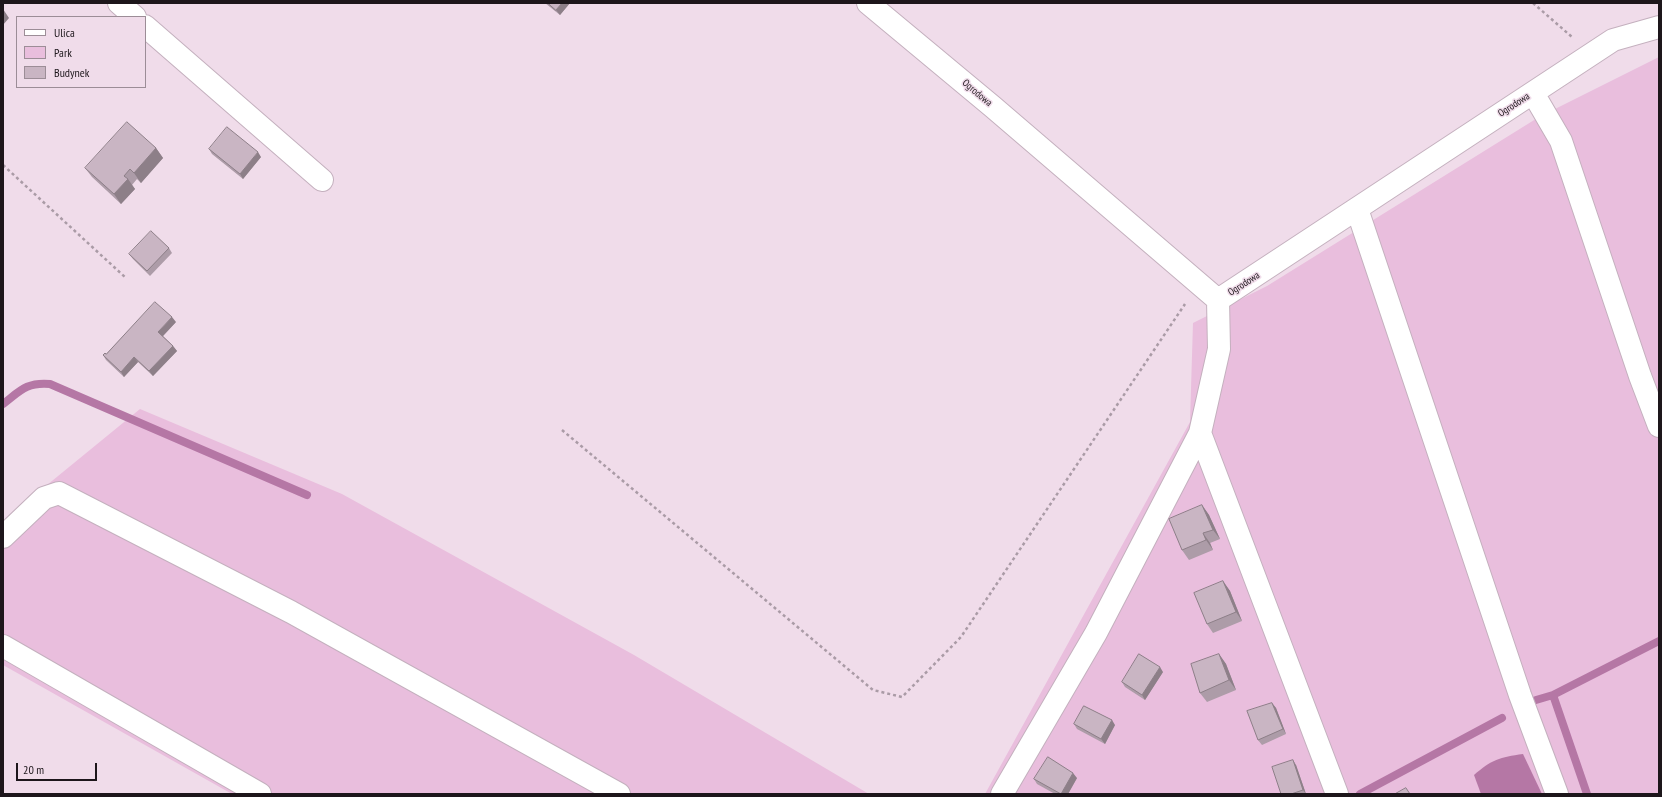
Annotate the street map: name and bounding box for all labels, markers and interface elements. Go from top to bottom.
legend [16,16,146,88]
text: Ulica [54,25,75,40]
text: Park [54,45,72,60]
text: Budynek [54,65,89,80]
street label: Ogrodowa [960,77,994,109]
street label: Ogrodowa [1496,90,1532,120]
street label: Ogrodowa [1226,269,1262,299]
scale bar [18,755,99,781]
text: 20 m [23,762,44,777]

